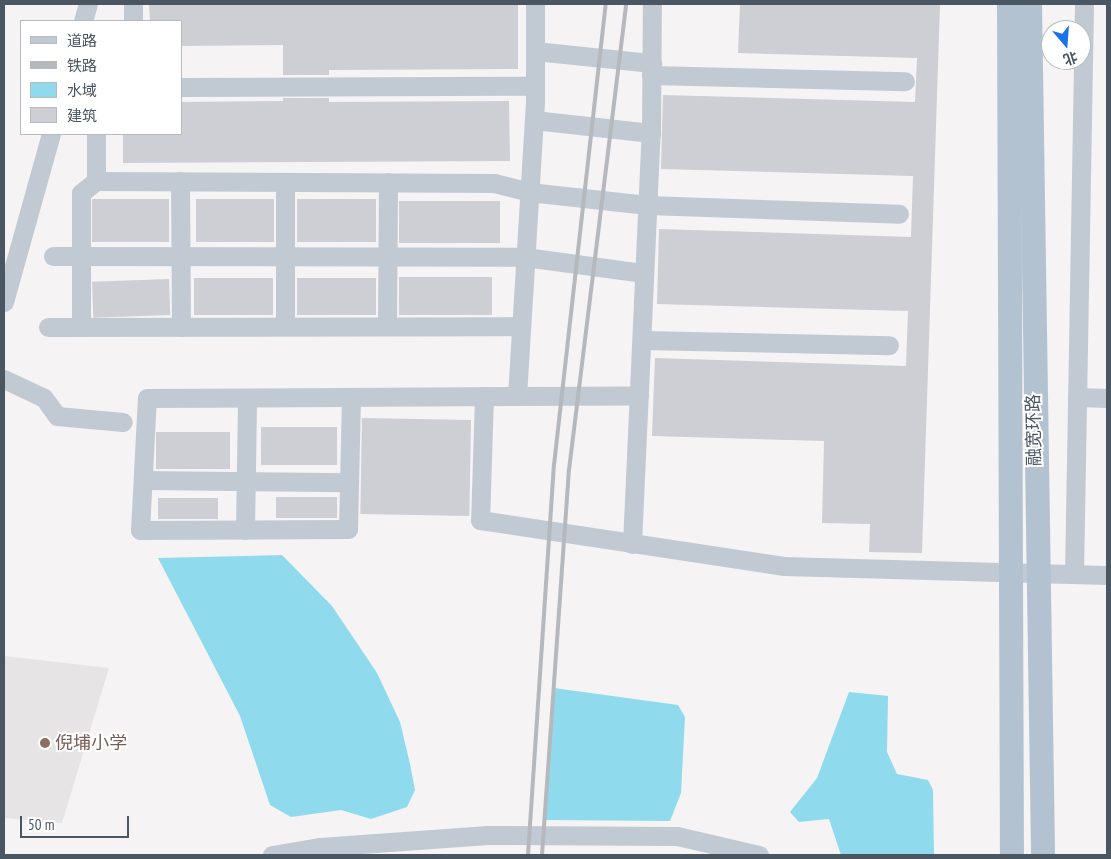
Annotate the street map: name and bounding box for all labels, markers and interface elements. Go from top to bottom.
legend [20,20,182,135]
north arrow [1041,20,1091,70]
text: 道路 [67,31,97,50]
text: 北 [1061,48,1080,69]
text: 铁路 [67,56,97,75]
text: 水域 [67,81,97,100]
text: 建筑 [67,106,97,125]
street label: 融宽环路 [1023,394,1045,466]
place label: 倪埔小学 [55,732,127,754]
marker: 倪埔小学 [39,737,51,749]
scale bar [22,806,131,838]
text: 50 m [28,815,54,834]

